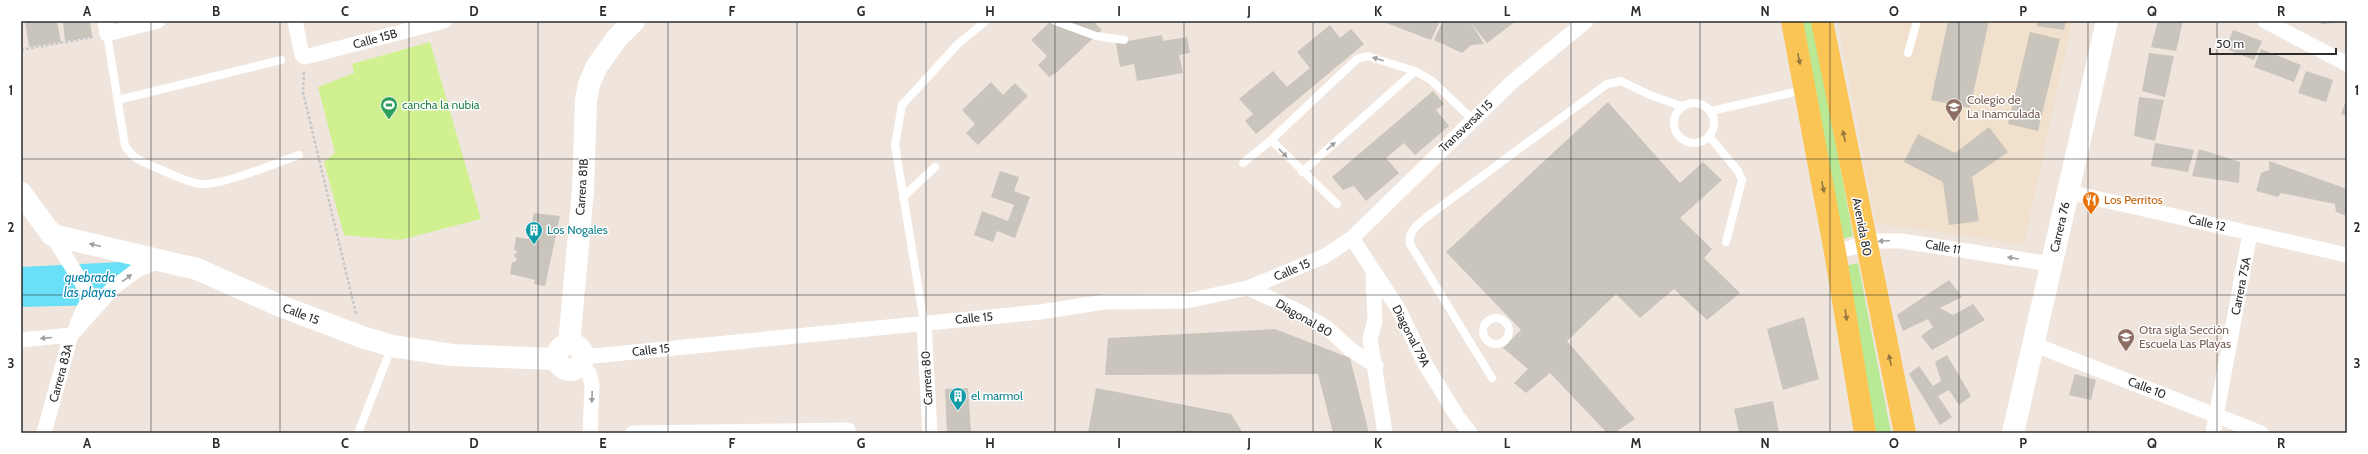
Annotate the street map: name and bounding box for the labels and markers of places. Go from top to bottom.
place label: Colegio de La Inamculada [1967,92,2040,121]
sports icon: cancha la nubia [379,95,399,120]
place label: cancha la nubia [402,97,480,112]
school or university icon: Colegio de La Inamculada [1944,97,1964,122]
restaurant icon: Los Perritos [2081,190,2101,215]
place label: Los Perritos [2104,192,2163,207]
building icon: Los Nogales [524,220,544,245]
place label: Los Nogales [547,222,608,237]
place label: Otra sigla Sección Escuela Las Playas [2139,322,2231,351]
school or university icon: Otra sigla Sección Escuela Las Playas [2116,327,2136,352]
building icon: el marmol [948,386,968,411]
place label: el marmol [971,388,1023,403]

